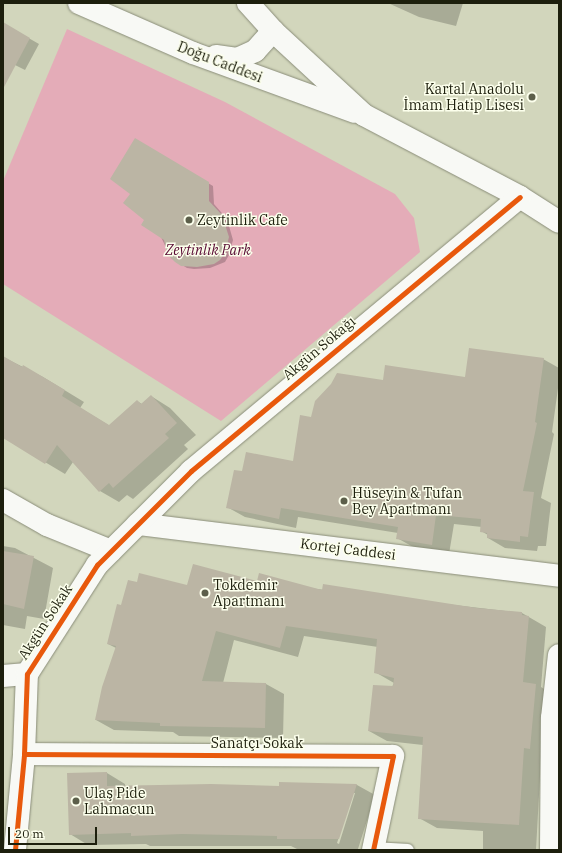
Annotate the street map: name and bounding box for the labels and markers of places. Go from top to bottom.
place label: Kartal Anadolu İmam Hatip Lisesi [404,81,524,114]
marker: Kartal Anadolu İmam Hatip Lisesi [527,92,537,102]
place label: Zeytinlik Cafe [197,212,288,228]
marker: Zeytinlik Cafe [184,215,194,225]
place label: Hüseyin & Tufan Bey Apartmanı [352,485,462,518]
marker: Hüseyin & Tufan Bey Apartmanı [339,496,349,506]
place label: Tokdemir Apartmanı [213,577,284,610]
marker: Tokdemir Apartmanı [200,588,210,598]
place label: Ulaş Pide Lahmacun [84,785,155,818]
marker: Ulaş Pide Lahmacun [71,796,81,806]

